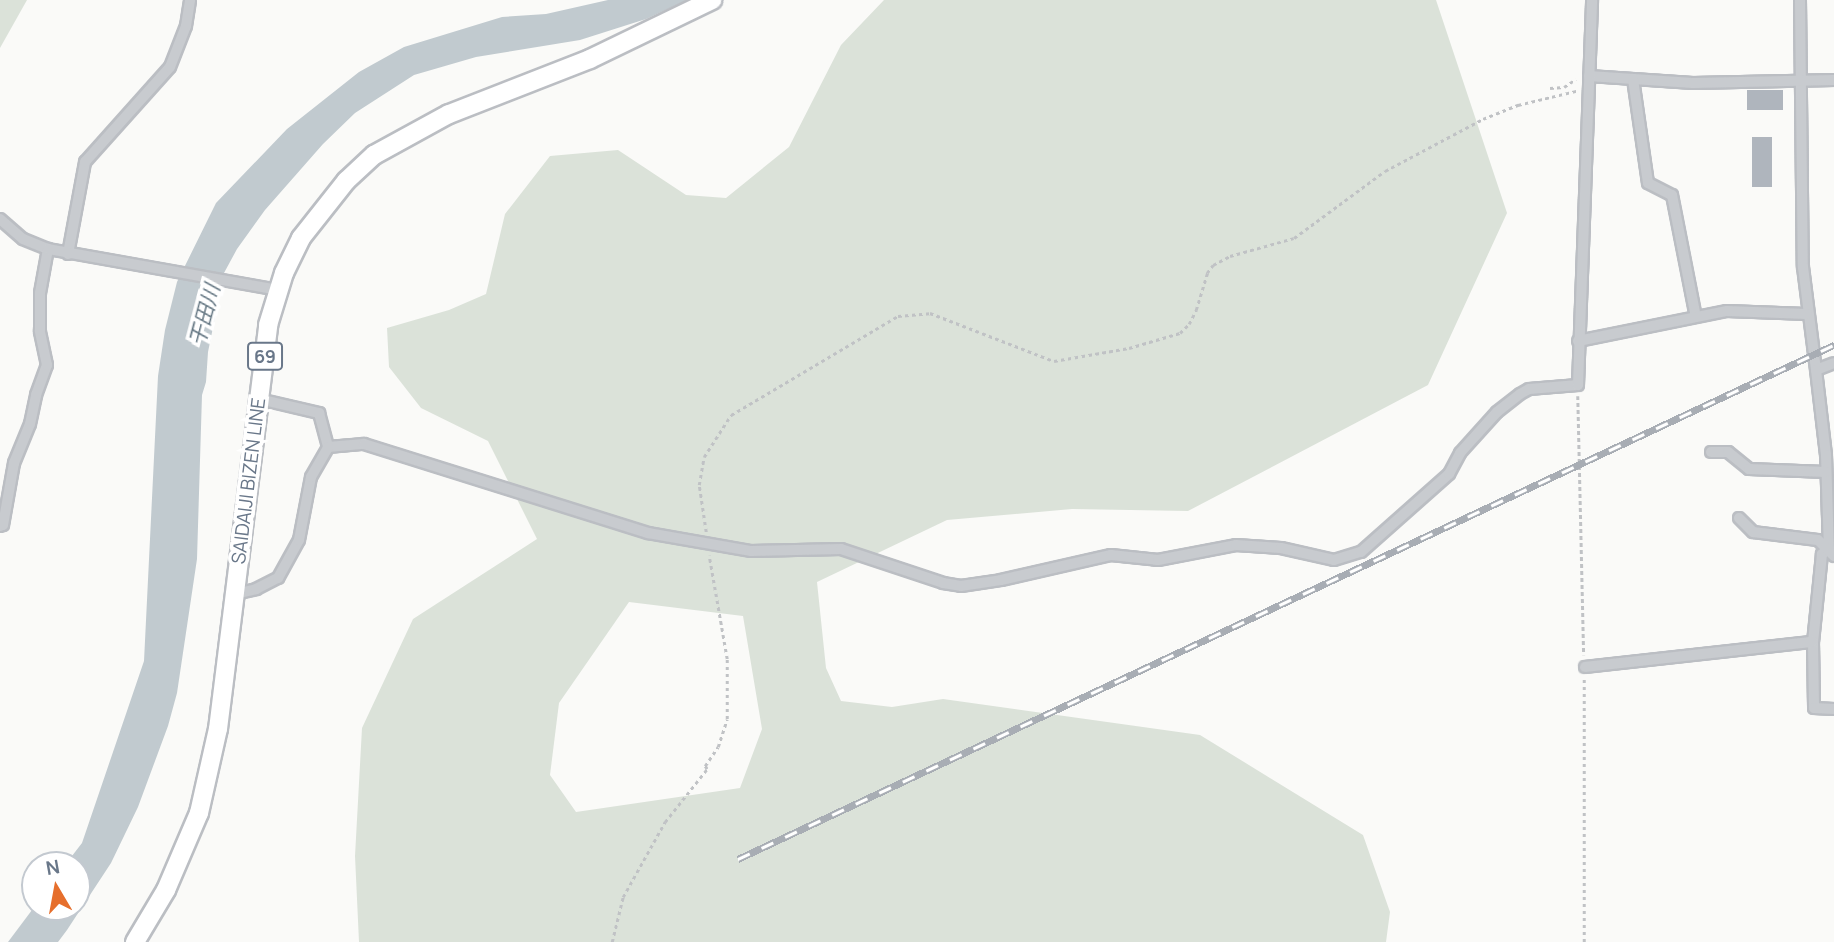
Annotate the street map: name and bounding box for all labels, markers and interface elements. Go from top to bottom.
water label: 干田川 [184,281,224,349]
road number: 69 [246,342,284,370]
street label: SAIDAIJI BIZEN LINE [227,397,271,565]
north arrow [21,851,91,921]
text: N [44,853,62,881]

